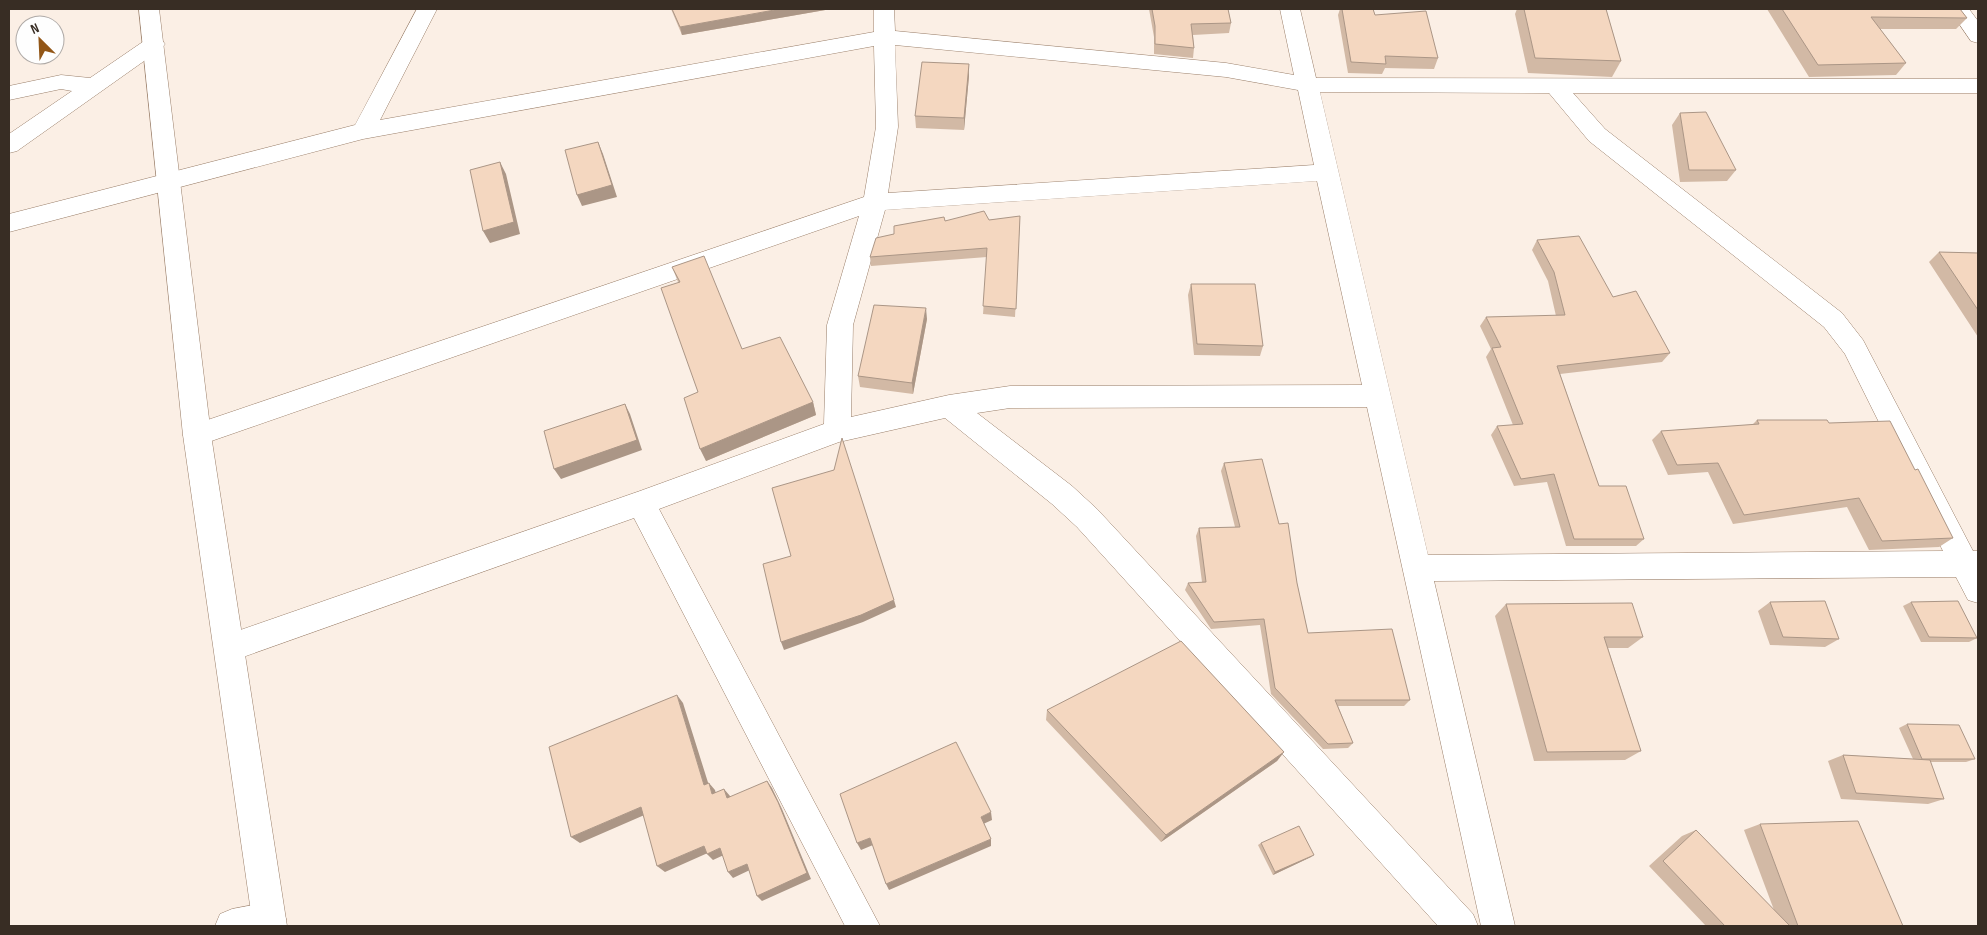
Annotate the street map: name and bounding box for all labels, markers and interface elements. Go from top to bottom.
north arrow [15,15,65,65]
text: N [28,19,42,38]

